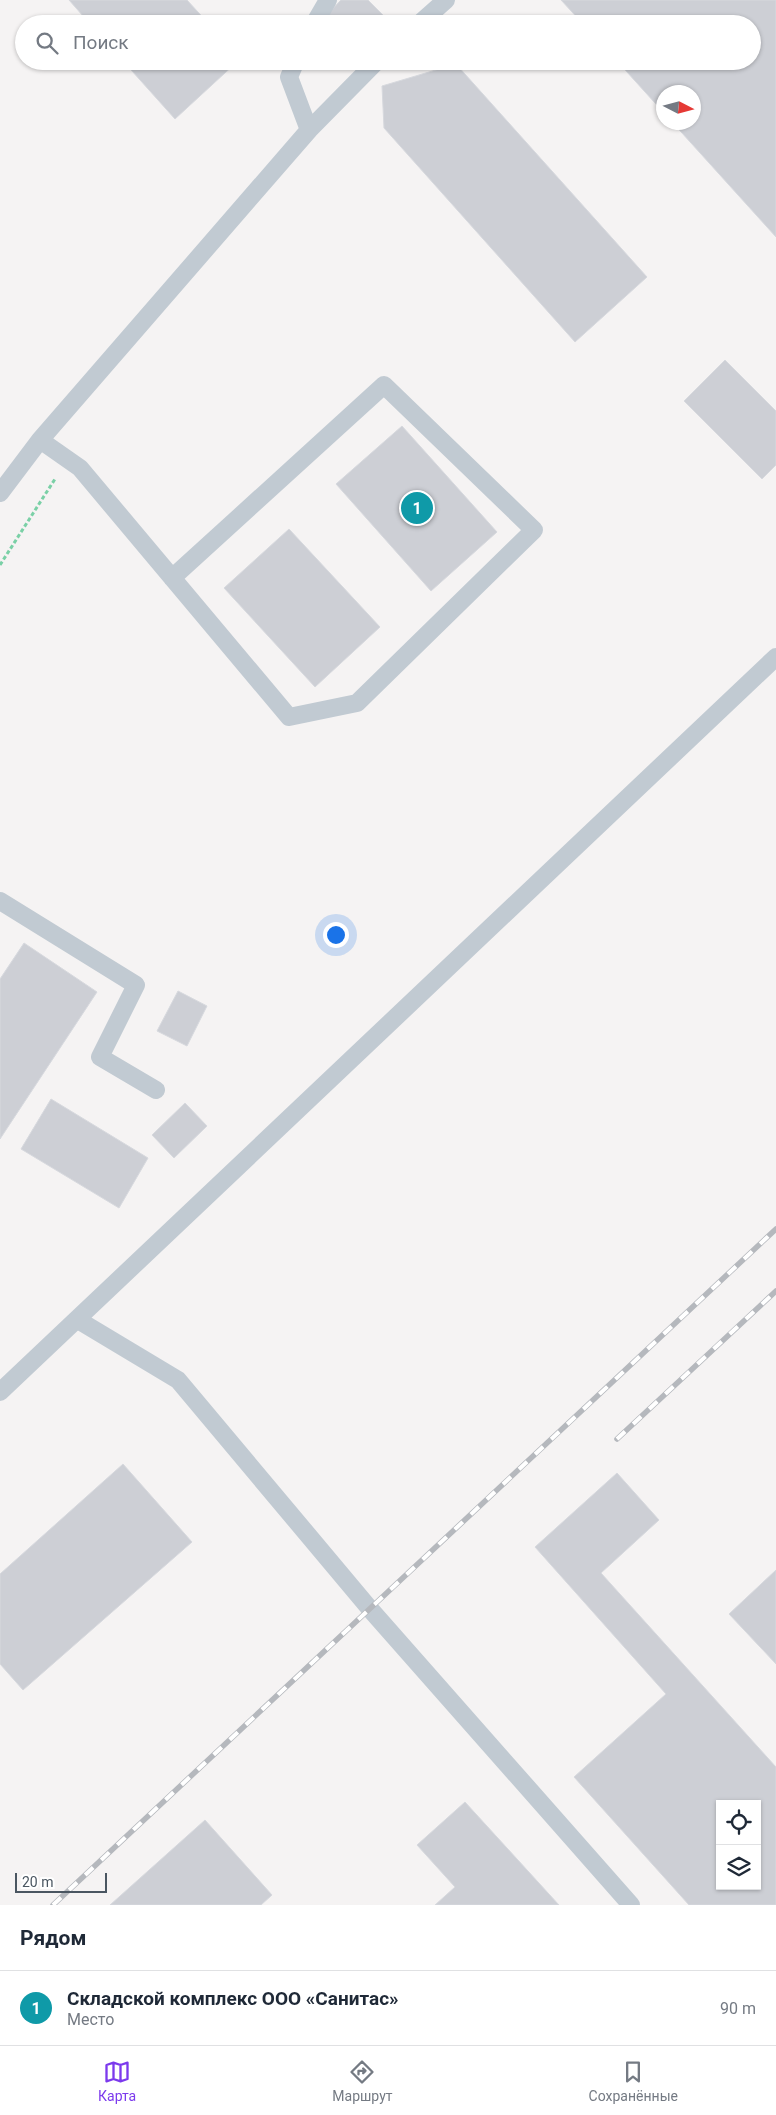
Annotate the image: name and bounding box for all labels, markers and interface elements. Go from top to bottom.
search box [15,15,761,70]
icon: search [33,29,61,57]
text: Поиск [73,31,129,54]
north arrow [656,85,701,130]
pin: 1 [401,489,433,527]
your location [323,922,349,948]
map controls [716,1800,761,1890]
button: locate [716,1800,761,1845]
button: layers [716,1845,761,1890]
scale bar [15,1870,108,1893]
text: 20 m [22,1874,54,1890]
text: Рядом [20,1926,86,1950]
text: Складской комплекс ООО «Санитас» [67,1987,399,2010]
text: 1 [31,1999,41,2018]
text: 90 m [720,1999,756,2018]
text: Место [67,2010,114,2029]
tab: Карта [98,2058,136,2104]
tab: Маршрут [332,2058,393,2104]
tab: Сохранённые [589,2058,678,2104]

